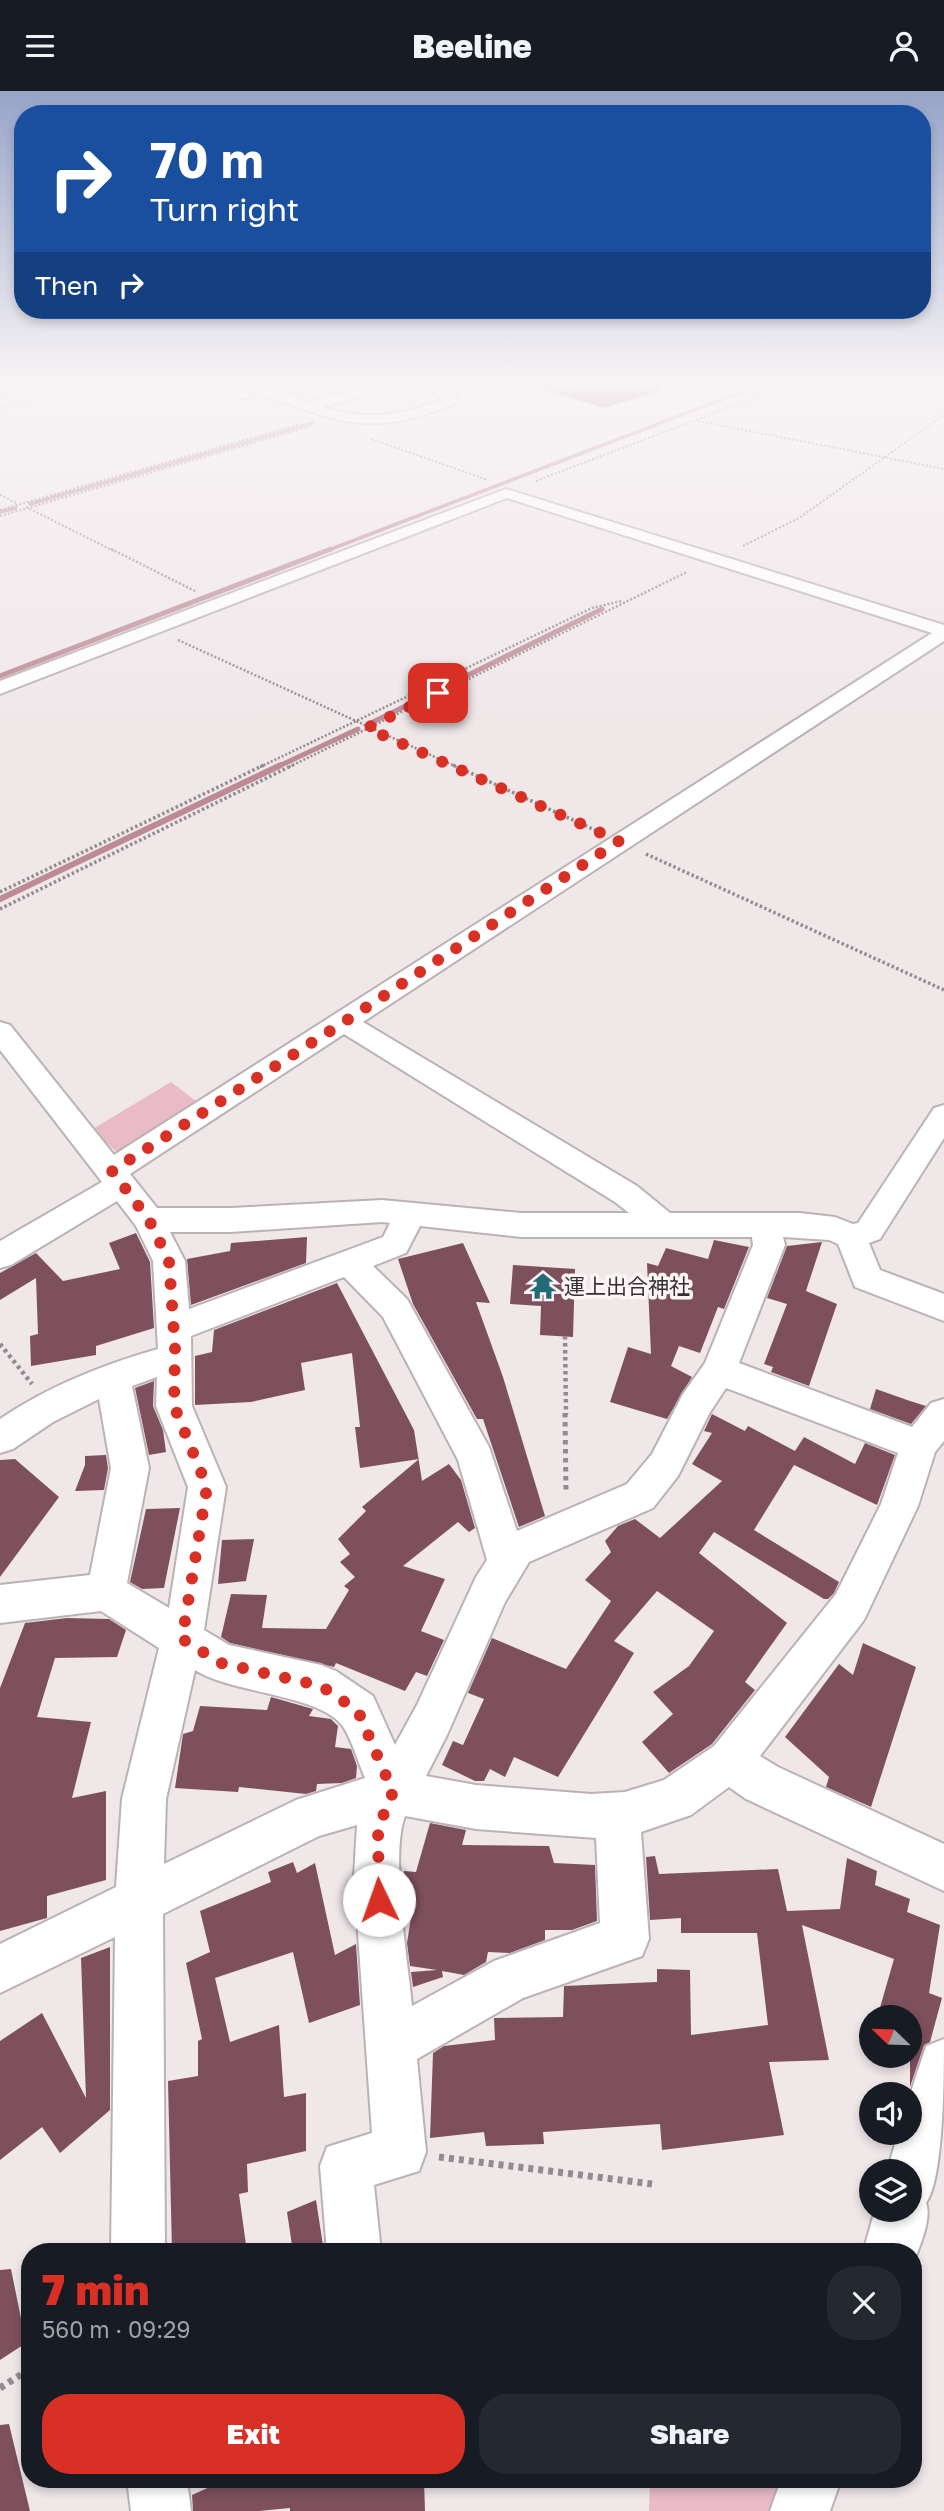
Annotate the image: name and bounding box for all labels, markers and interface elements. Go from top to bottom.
icon: menu [21,27,59,65]
text: Beeline [412,27,532,65]
icon: person [885,27,923,65]
text: 70 m [150,130,264,189]
icon: right [35,133,126,224]
text: Turn right [150,190,299,228]
icon: right [112,266,150,304]
text: Then [35,270,98,301]
pin [408,663,468,723]
icon: arrive [419,674,457,712]
temple icon: 運上出合神社 [528,1271,558,1301]
place label: 運上出合神社 [564,1273,690,1299]
position arrow [342,1863,416,1937]
north arrow [859,2005,922,2069]
map controls [859,2005,922,2222]
button: sound [859,2082,922,2145]
button: layers [859,2159,922,2222]
text: 7 min [42,2264,149,2314]
button: close [827,2266,901,2340]
text: 560 m · 09:29 [42,2315,190,2343]
button: Exit [42,2394,465,2474]
button: Share [479,2394,901,2474]

